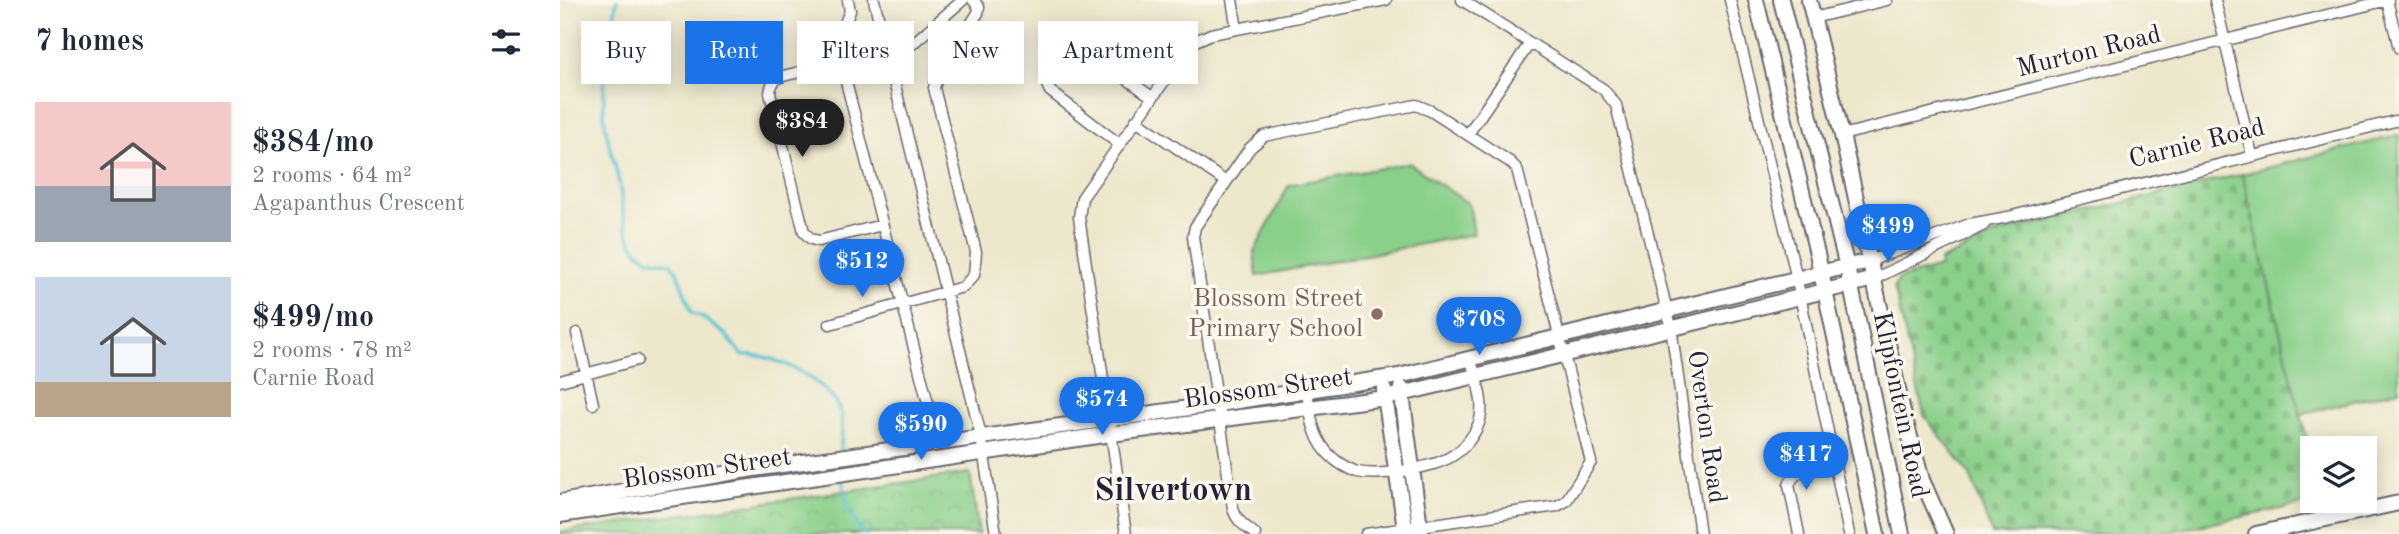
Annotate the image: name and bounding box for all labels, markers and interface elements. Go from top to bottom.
chip: Buy [581,21,671,84]
chip: Rent [685,21,783,84]
chip: Filters [797,21,914,84]
chip: New [928,21,1024,84]
chip: Apartment [1038,21,1198,84]
street label: Murton Road [2014,22,2164,82]
icon: filters [487,23,525,61]
text: 7 homes [35,27,144,57]
pin: $384 [761,100,843,159]
text: $384 [775,110,829,133]
street label: Carnie Road [2126,115,2268,173]
text: $384/mo [252,128,374,158]
icon: home [91,130,175,214]
text: 2 rooms · 64 m² [252,164,412,187]
text: Agapanthus Crescent [252,192,465,215]
pin: $499 [1847,204,1929,264]
text: $499 [1861,215,1915,238]
pin: $512 [821,240,903,299]
text: $512 [835,250,889,273]
place label: Blossom Street Primary School [1188,286,1363,342]
pin: $708 [1438,298,1520,357]
text: $499/mo [252,303,374,333]
icon: home [91,305,175,389]
marker: Blossom Street Primary School [1369,306,1385,322]
text: $708 [1452,308,1506,331]
street label: Klipfontein Road [1868,309,1932,501]
text: 2 rooms · 78 m² [252,339,412,362]
street label: Overton Road [1682,349,1730,505]
street label: Blossom Street [1182,364,1354,414]
text: Carnie Road [252,367,375,390]
pin: $574 [1061,378,1143,437]
text: $574 [1075,388,1129,411]
pin: $590 [880,402,962,462]
text: $590 [894,413,948,436]
pin: $417 [1765,433,1847,492]
map controls [2300,436,2377,513]
button: layers [2300,436,2377,513]
text: $417 [1779,443,1833,466]
street label: Blossom Street [621,444,793,494]
district label: Silvertown [1094,475,1252,508]

